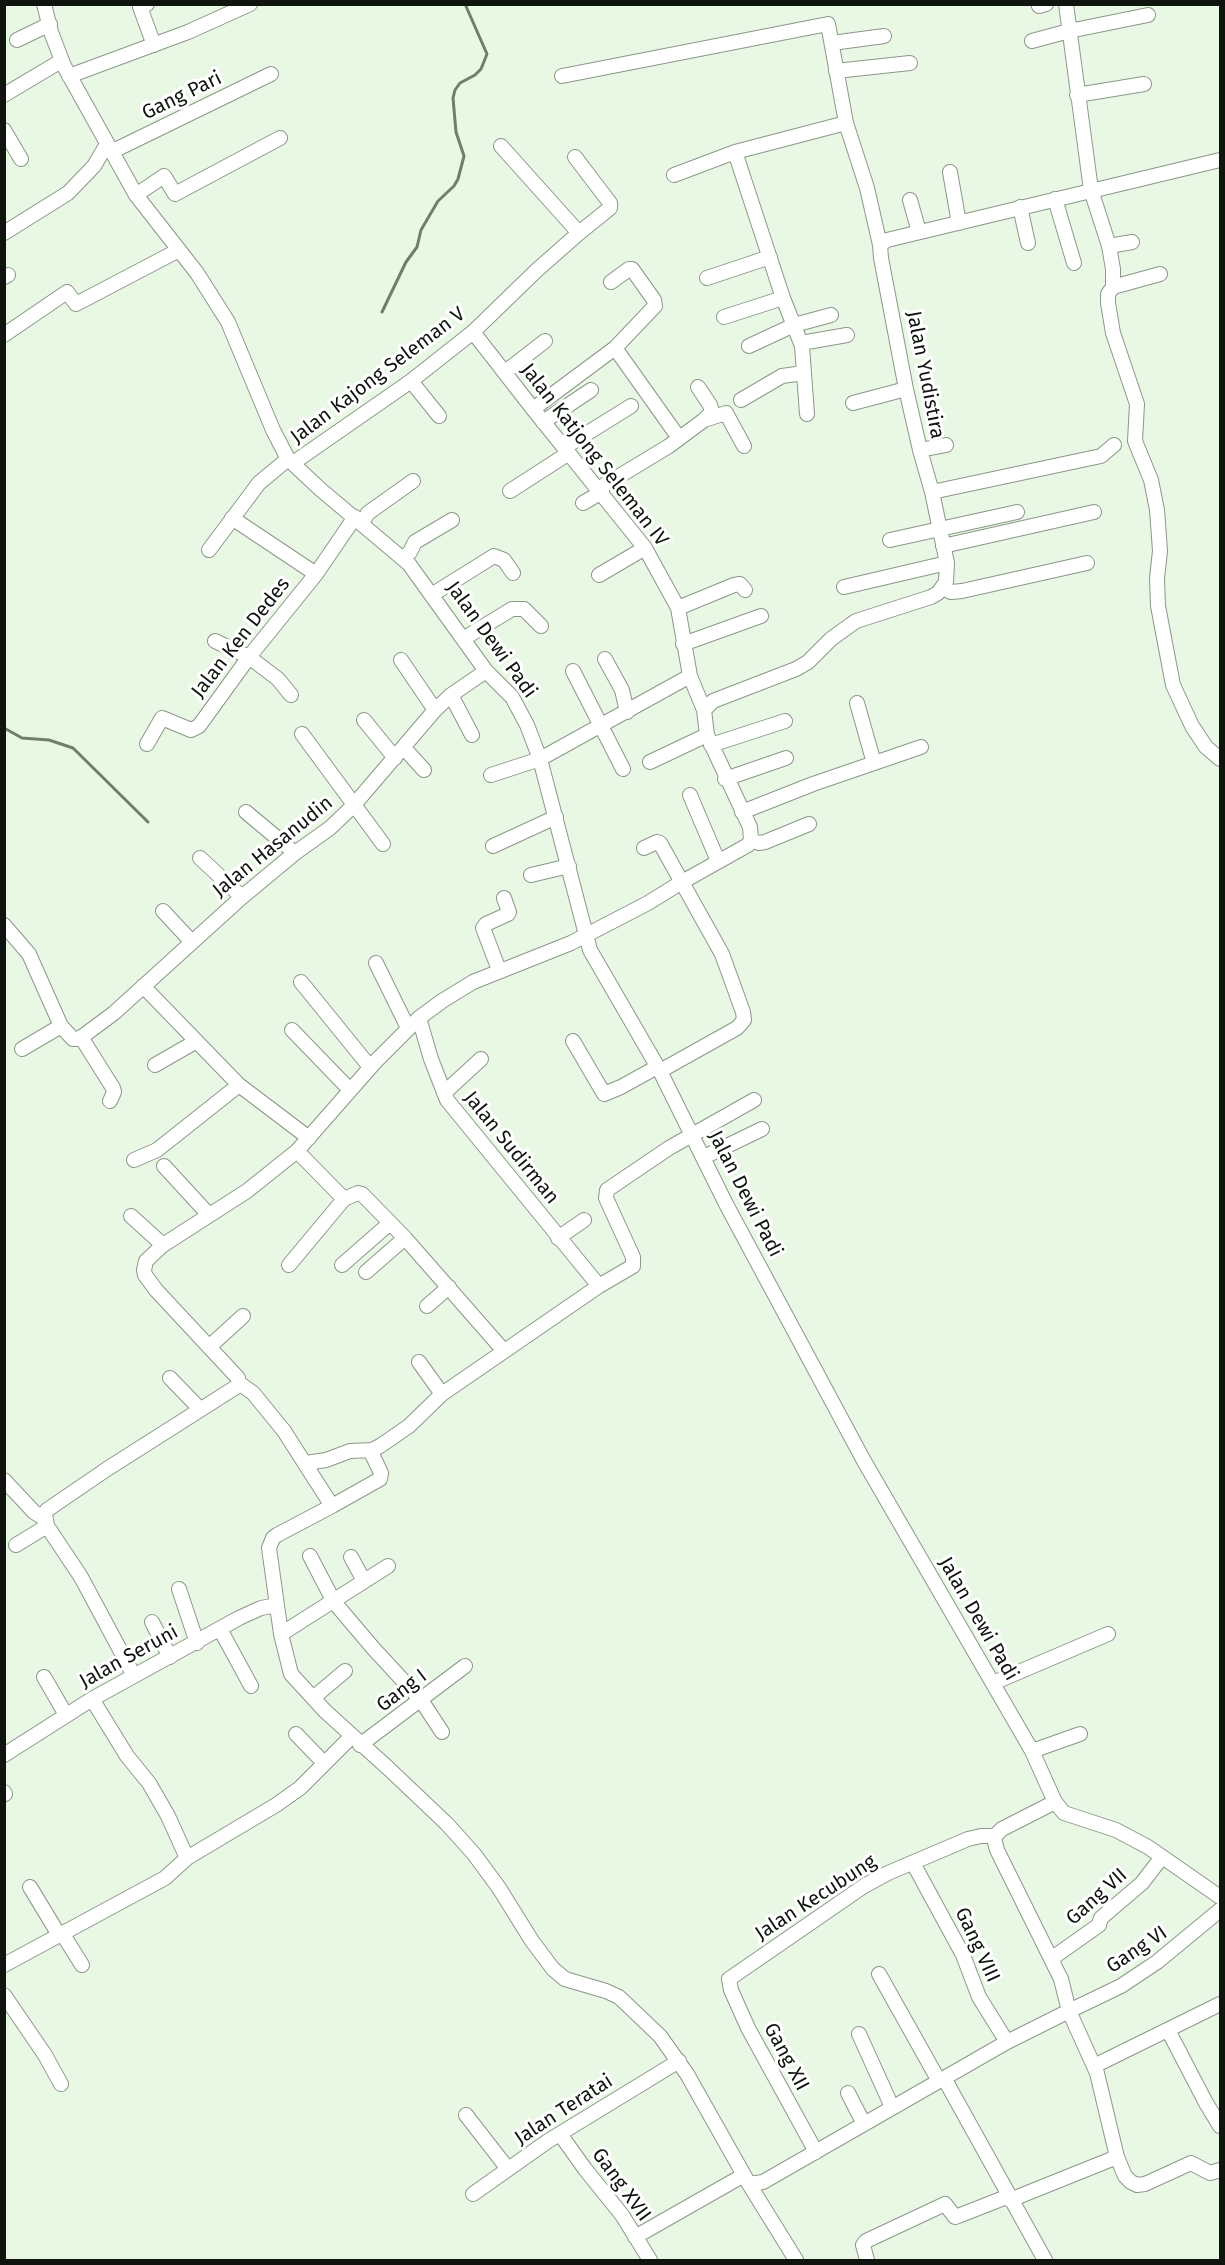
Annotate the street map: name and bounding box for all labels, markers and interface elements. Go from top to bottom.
street label: Gang Pari [138,66,226,126]
street label: Jalan Kajong Seleman V [286,303,470,449]
street label: Jalan Yudistira [901,309,949,441]
street label: Jalan Katjong Seleman IV [515,359,673,551]
street label: Jalan Ken Dedes [187,573,295,703]
street label: Jalan Dewi Padi [441,577,541,703]
street label: Jalan Hasanudin [208,791,338,903]
street label: Jalan Sudirman [458,1087,564,1209]
street label: Jalan Dewi Padi [703,1127,787,1261]
street label: Jalan Dewi Padi [933,1553,1023,1685]
street label: Jalan Seruni [76,1620,182,1694]
street label: Gang I [372,1664,432,1718]
street label: Jalan Kecubung [751,1850,881,1946]
street label: Gang VII [1062,1863,1132,1931]
street label: Gang VIII [949,1904,1005,1986]
street label: Gang VI [1102,1921,1172,1979]
street label: Gang XII [758,2019,814,2095]
street label: Jalan Teratai [510,2069,618,2151]
street label: Gang XVII [586,2144,656,2226]

